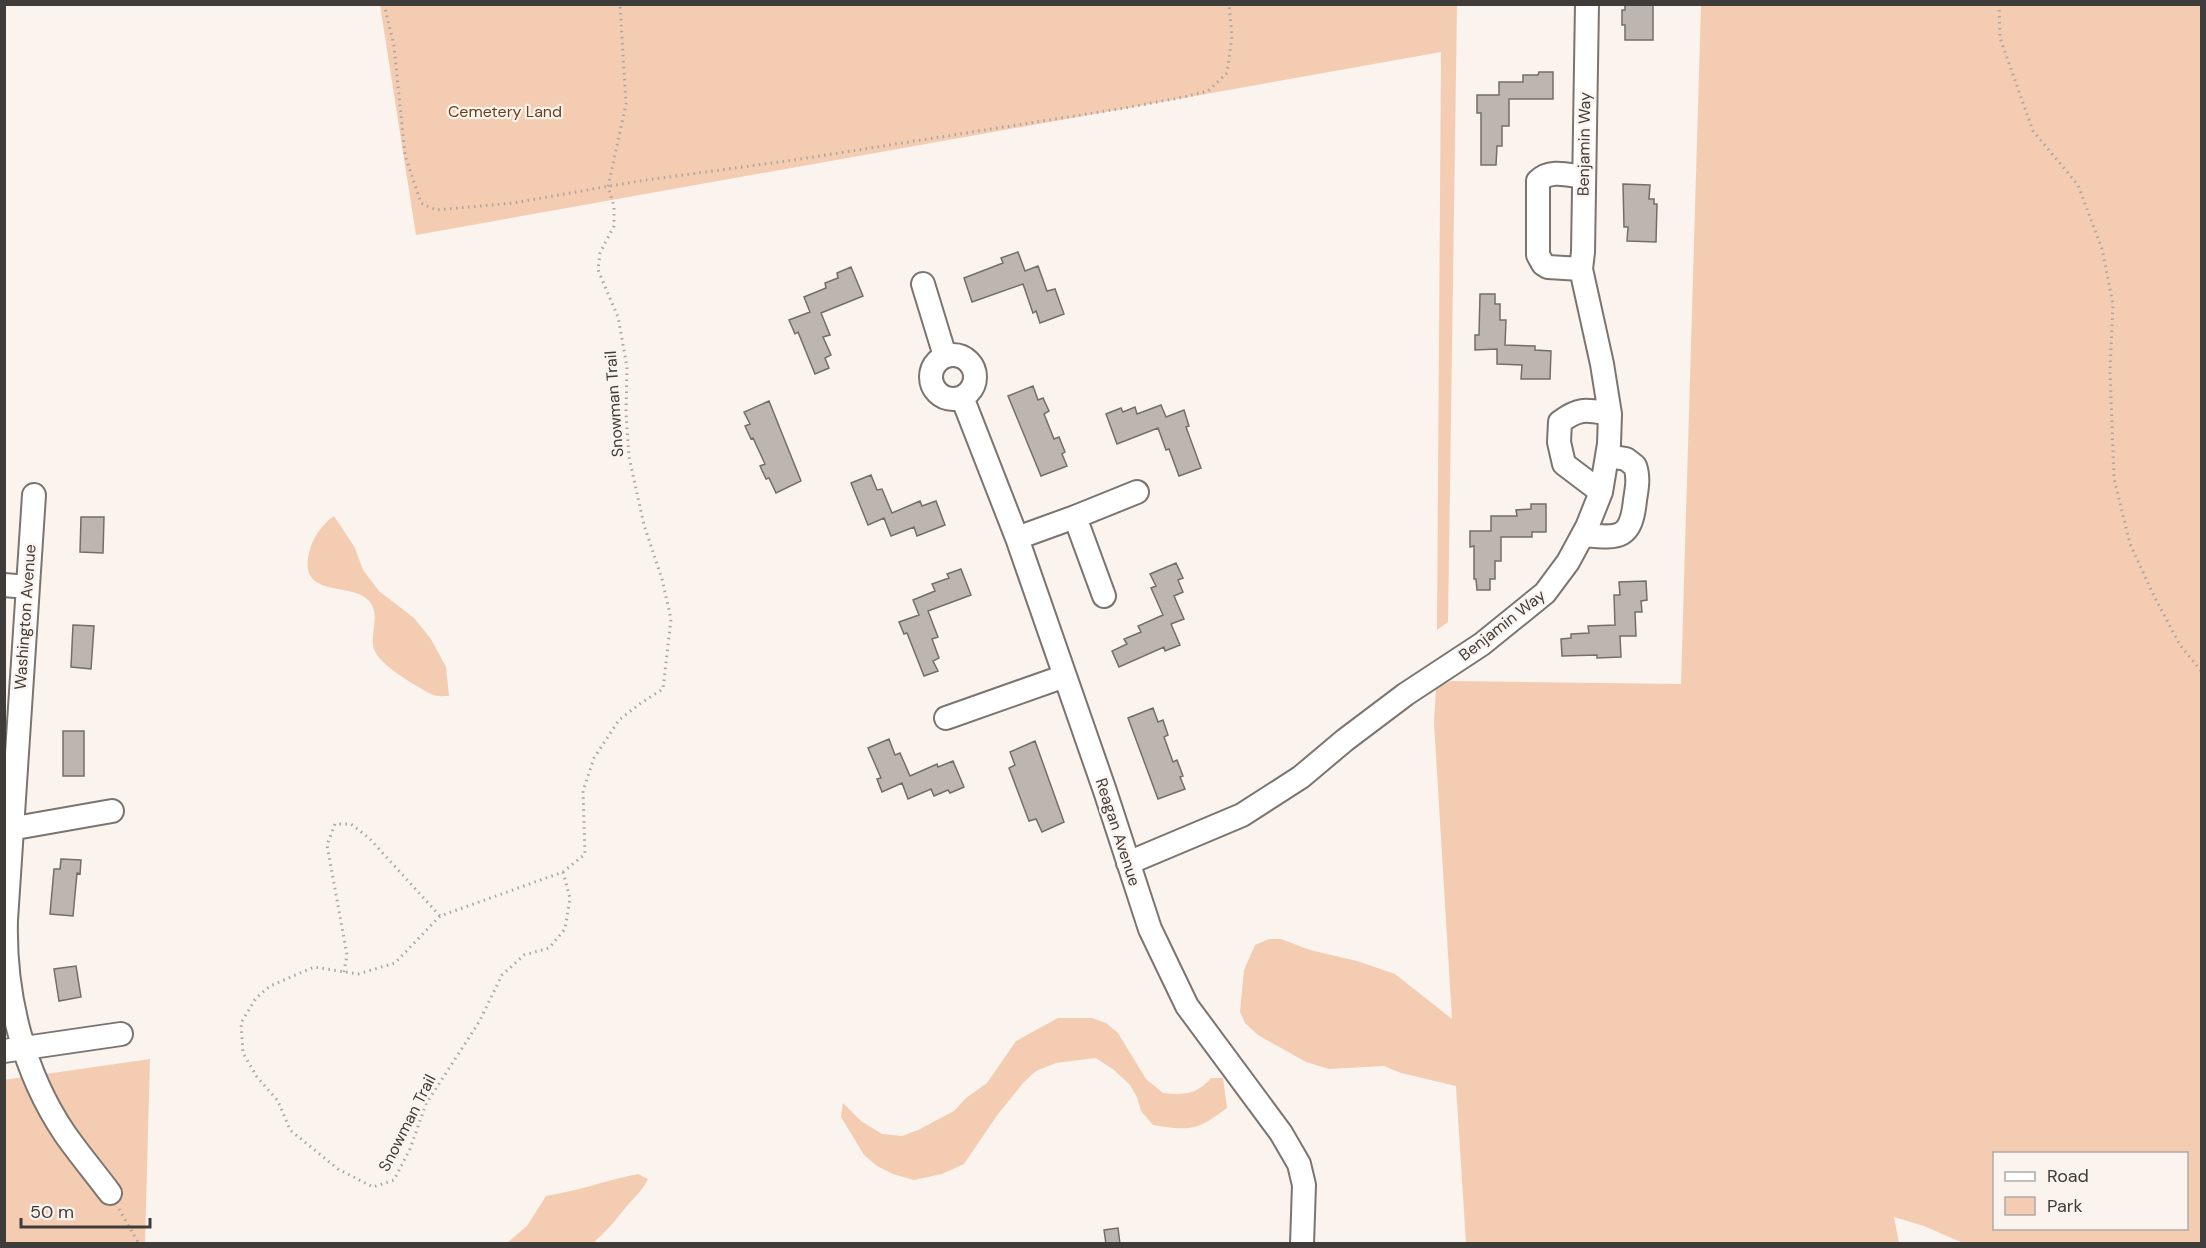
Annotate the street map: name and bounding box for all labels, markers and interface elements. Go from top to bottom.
street label: Benjamin Way [1573,92,1595,196]
park label: Cemetery Land [448,101,562,122]
street label: Snowman Trail [600,350,628,458]
street label: Washington Avenue [9,543,41,691]
street label: Benjamin Way [1455,585,1550,665]
street label: Reagan Avenue [1091,775,1145,889]
street label: Snowman Trail [374,1071,440,1175]
legend [1993,1152,2188,1230]
text: Road [2047,1164,2089,1188]
scale bar [21,1191,150,1229]
text: Park [2047,1194,2083,1218]
text: 50 m [30,1200,74,1224]

